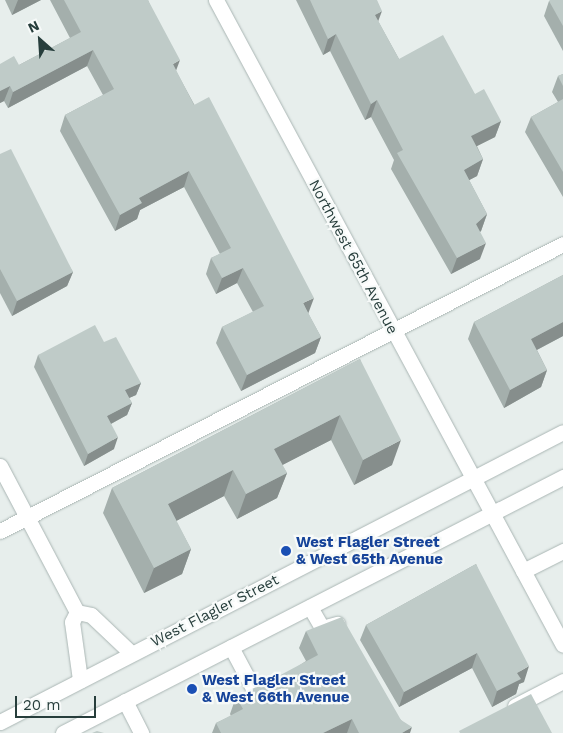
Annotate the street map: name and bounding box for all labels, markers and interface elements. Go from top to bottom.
north arrow [15,15,65,65]
text: N [25,17,42,36]
street label: Northwest 65th Avenue [304,176,402,338]
place label: West Flagler Street & West 65th Avenue [296,533,444,568]
marker: West Flagler Street & West 65th Avenue [280,545,292,557]
street label: West Flagler Street [148,571,282,651]
place label: West Flagler Street & West 66th Avenue [202,671,350,706]
marker: West Flagler Street & West 66th Avenue [186,683,198,695]
scale bar [18,686,99,718]
text: 20 m [23,696,61,714]

